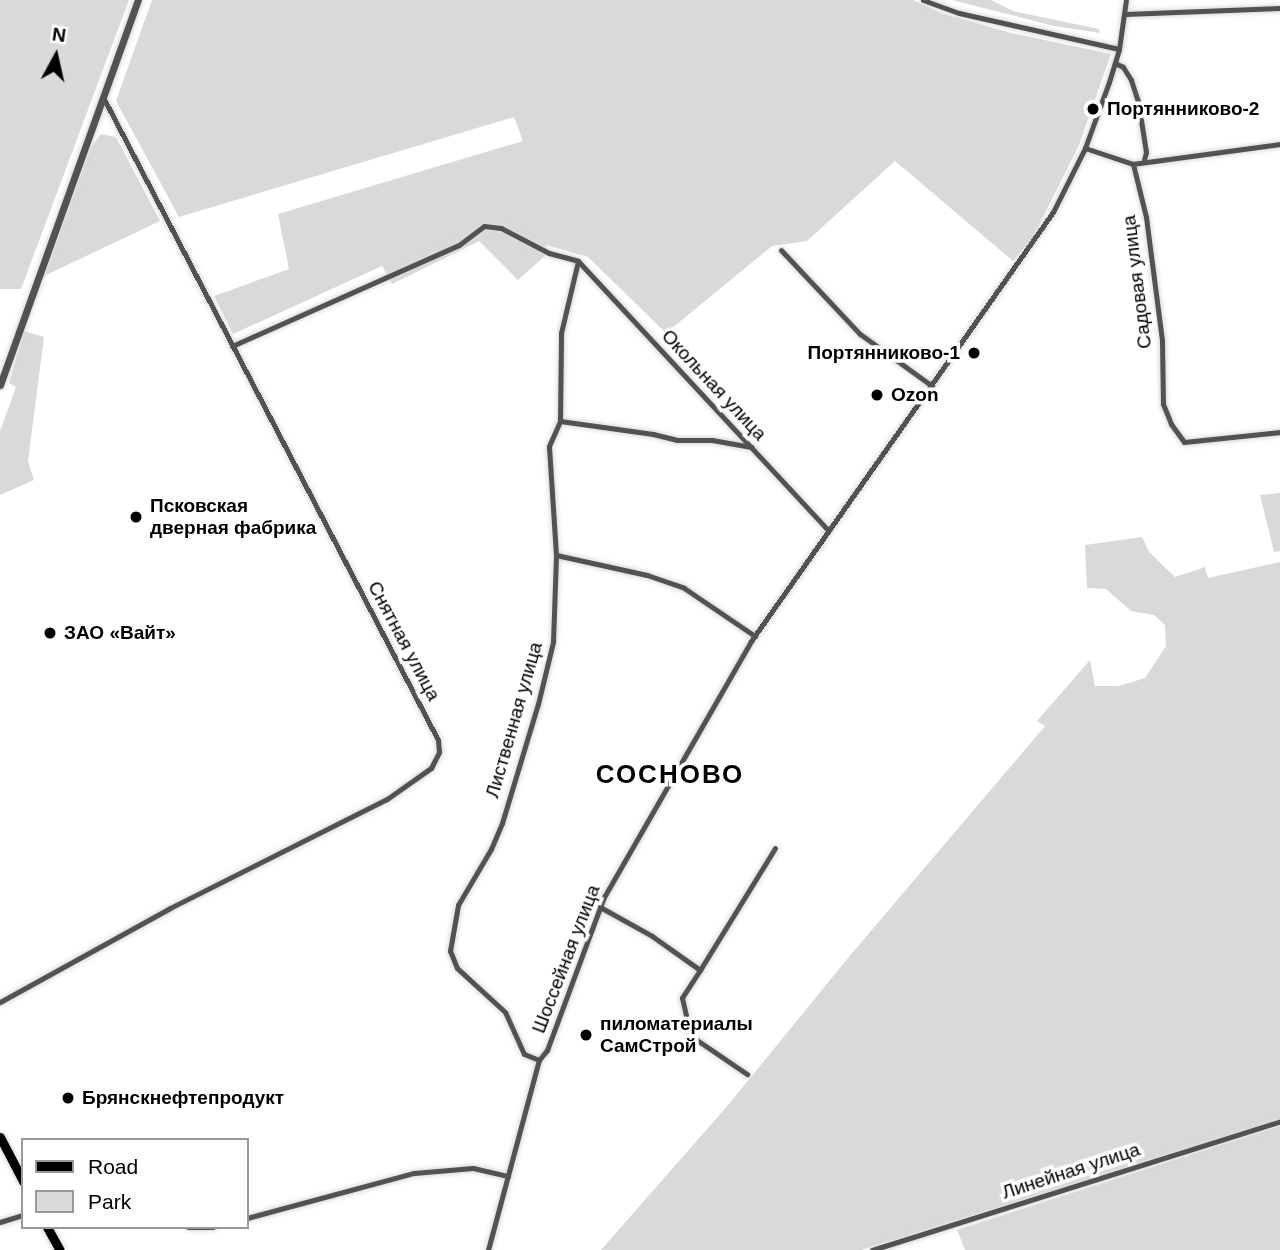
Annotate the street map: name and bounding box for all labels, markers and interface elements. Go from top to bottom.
north arrow [21,21,91,91]
text: N [51,23,67,46]
place label: Портянниково-2 [1107,98,1259,120]
marker: Портянниково-2 [1085,101,1101,117]
street label: Садовая улица [1117,214,1157,350]
street label: Окольная улица [657,325,771,445]
place label: Портянниково-1 [808,342,960,364]
marker: Портянниково-1 [966,345,982,361]
place label: Ozon [891,384,938,406]
marker: Ozon [869,387,885,403]
place label: Псковская дверная фабрика [150,495,316,539]
marker: Псковская дверная фабрика [128,509,144,525]
street label: Снятная улица [363,577,445,705]
place label: ЗАО «Вайт» [64,622,176,644]
marker: ЗАО «Вайт» [42,625,58,641]
street label: Лиственная улица [481,639,547,801]
district label: СОСНОВО [597,759,743,791]
street label: Шоссейная улица [527,882,605,1036]
place label: пиломатериалы СамСтрой [600,1013,753,1057]
marker: пиломатериалы СамСтрой [578,1027,594,1043]
place label: Брянскнефтепродукт [82,1087,284,1109]
marker: Брянскнефтепродукт [60,1090,76,1106]
legend [21,1138,248,1229]
street label: Линейная улица [999,1138,1143,1204]
text: Road [88,1155,138,1178]
text: Park [88,1190,131,1213]

